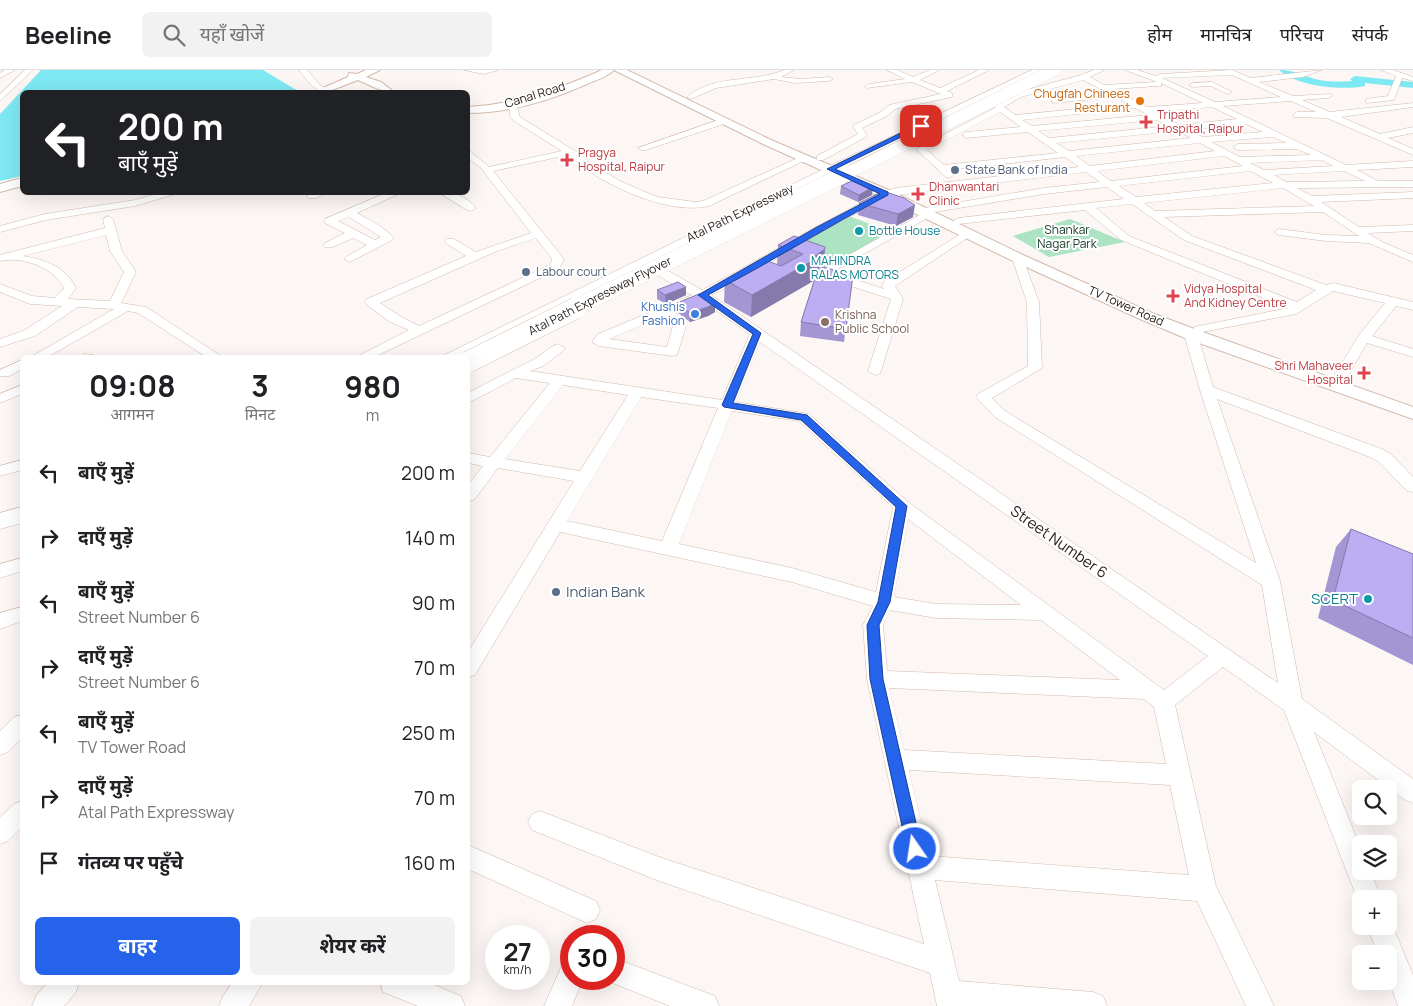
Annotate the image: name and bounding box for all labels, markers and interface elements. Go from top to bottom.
search box [142,12,492,57]
text: Beeline [25,18,112,51]
icon: search [160,21,188,49]
text: यहाँ खोजें [200,21,264,47]
text: होम [1147,22,1172,46]
text: मानचित्र [1200,22,1252,46]
text: परिचय [1280,22,1324,46]
text: संपर्क [1352,22,1388,46]
street label: Canal Road [502,77,567,112]
place label: Chugfah Chinees Resturant [1034,85,1130,116]
marker: Chugfah Chinees Resturant [1134,95,1146,107]
text: 200 m [118,103,223,151]
pin [900,105,942,147]
place label: Tripathi Hospital, Raipur [1157,106,1245,137]
icon: left [35,110,100,175]
icon: arrive [907,112,935,140]
marker: Tripathi Hospital, Raipur [1139,115,1153,129]
place label: Pragya Hospital, Raipur [578,144,666,175]
text: बाएँ मुड़ें [118,148,178,178]
marker: Pragya Hospital, Raipur [560,153,574,167]
place label: State Bank of India [965,161,1068,178]
marker: State Bank of India [949,164,961,176]
place label: Dhanwantari Clinic [929,178,999,209]
street label: Atal Path Expressway [683,179,797,246]
marker: Dhanwantari Clinic [911,187,925,201]
park label: Shankar Nagar Park [1037,221,1098,252]
place label: Bottle House [869,222,940,239]
marker: Bottle House [853,225,865,237]
street label: Atal Path Expressway Flyover [525,252,675,339]
place label: MAHINDRA RALAS MOTORS [811,252,899,283]
marker: MAHINDRA RALAS MOTORS [795,262,807,274]
place label: Labour court [536,263,607,280]
marker: Labour court [520,266,532,278]
place label: Vidya Hospital And Kidney Centre [1184,280,1287,311]
street label: TV Tower Road [1086,281,1167,330]
marker: Vidya Hospital And Kidney Centre [1166,289,1180,303]
place label: Khushis Fashion [641,298,685,329]
place label: Krishna Public School [835,306,909,337]
marker: Khushis Fashion [689,308,701,320]
marker: Krishna Public School [819,316,831,328]
place label: Shri Mahaveer Hospital [1274,357,1354,388]
text: 09:08 [89,365,176,406]
text: 3 [251,365,269,406]
text: 980 [344,366,401,407]
marker: Shri Mahaveer Hospital [1357,366,1371,380]
text: आगमन [110,403,154,425]
text: मिनट [245,403,275,425]
text: m [366,404,379,426]
icon: left [35,459,63,487]
text: बाएँ मुड़ें [78,459,134,485]
text: 200 m [401,460,455,486]
street label: Street Number 6 [1006,500,1112,583]
icon: right [35,524,63,552]
text: दाएँ मुड़ें [78,524,133,550]
text: 140 m [405,525,455,551]
text: बाएँ मुड़ें [78,578,134,604]
place label: Indian Bank [566,581,645,602]
marker: Indian Bank [550,586,562,598]
place label: SCERT [1311,588,1358,609]
icon: left [35,589,63,617]
text: 90 m [412,590,455,616]
marker: SCERT [1362,593,1374,605]
text: Street Number 6 [78,606,200,628]
text: दाएँ मुड़ें [78,643,133,669]
icon: right [35,654,63,682]
text: 70 m [414,655,455,681]
text: Street Number 6 [78,671,200,693]
text: बाएँ मुड़ें [78,708,134,734]
icon: left [35,719,63,747]
text: 250 m [402,720,455,746]
text: TV Tower Road [78,736,186,758]
text: दाएँ मुड़ें [78,773,133,799]
map controls [1352,780,1397,990]
button: search [1352,780,1397,825]
icon: right [35,784,63,812]
text: 70 m [414,785,455,811]
text: Atal Path Expressway [78,801,234,823]
position arrow [888,822,940,874]
button: layers [1352,835,1397,880]
icon: arrive [35,849,63,877]
text: गंतव्य पर पहुँचे [78,849,183,875]
text: 160 m [404,850,455,876]
button: + [1352,890,1397,935]
button: बाहर [35,917,240,975]
button: शेयर करें [250,917,455,975]
speed limit sign: 30 [560,925,625,990]
text: 27 [503,934,532,969]
button: − [1352,945,1397,990]
text: km/h [504,961,531,978]

